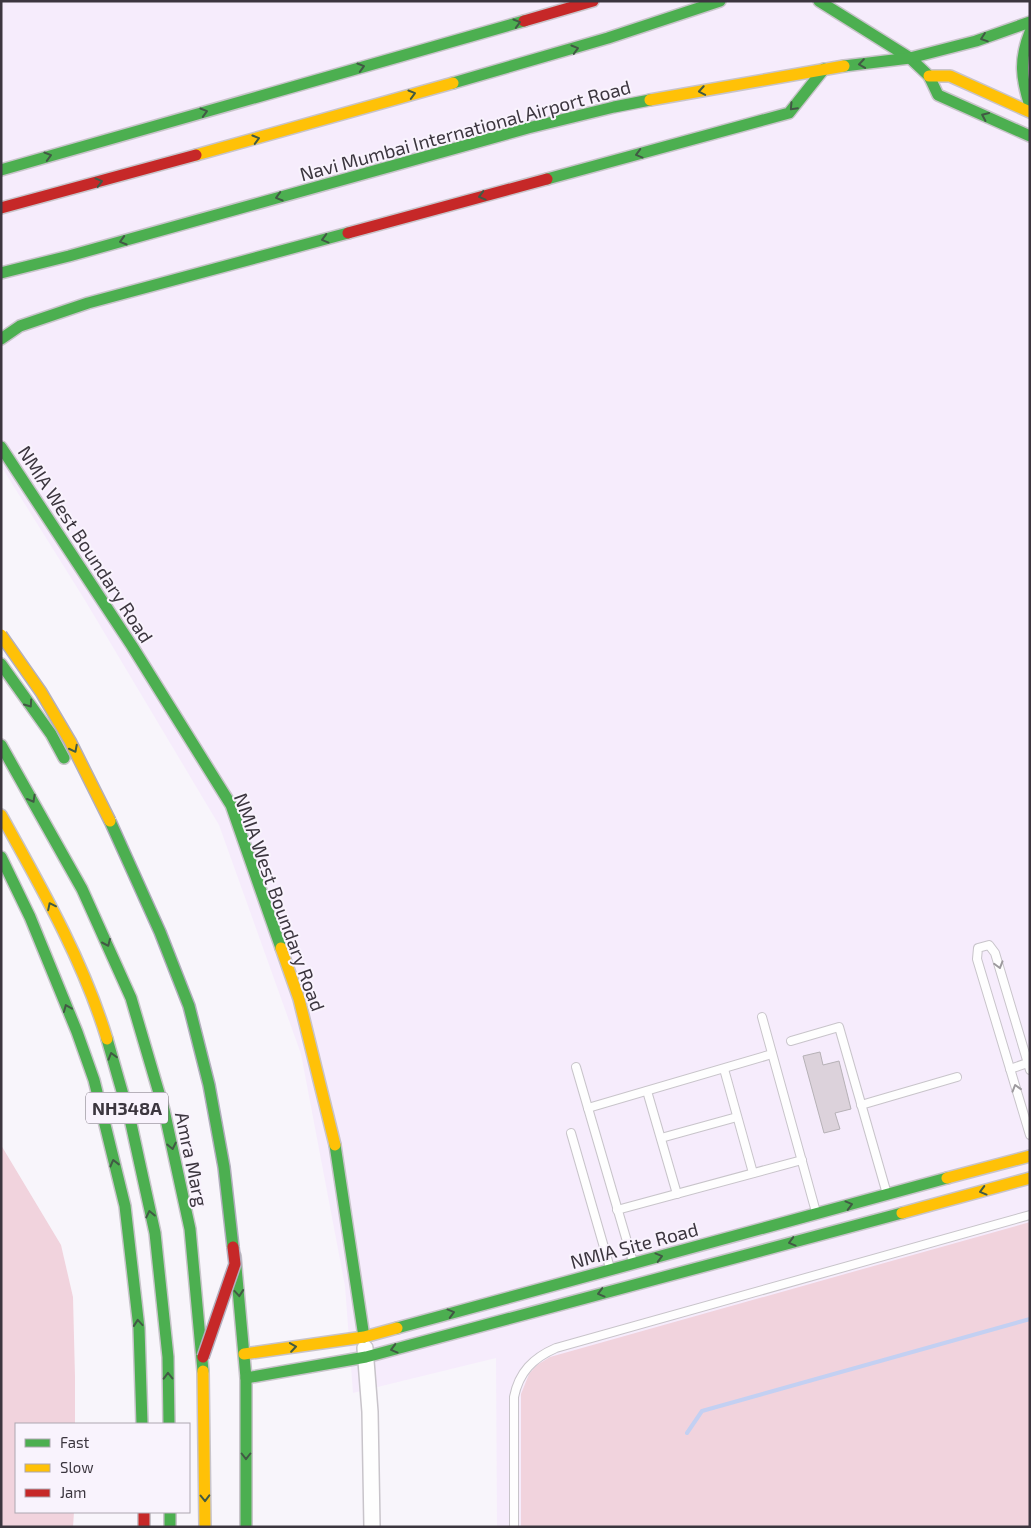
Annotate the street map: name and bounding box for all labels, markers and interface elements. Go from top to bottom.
one-way arrow [513,18,521,29]
one-way arrow [980,32,988,42]
one-way arrow [571,44,579,55]
one-way arrow [858,59,866,69]
one-way arrow [356,63,364,73]
street label: Navi Mumbai International Airport Road [297,75,633,185]
one-way arrow [697,85,706,95]
one-way arrow [408,90,416,100]
one-way arrow [790,101,799,110]
one-way arrow [200,107,208,117]
one-way arrow [981,111,990,122]
one-way arrow [251,134,259,144]
one-way arrow [635,148,643,158]
one-way arrow [44,152,52,162]
one-way arrow [95,177,104,188]
one-way arrow [477,190,486,201]
one-way arrow [276,192,284,202]
one-way arrow [322,233,330,243]
one-way arrow [118,235,127,246]
street label: NMIA West Boundary Road [14,441,158,647]
one-way arrow [23,698,32,708]
one-way arrow [68,744,78,753]
street label: NMIA West Boundary Road [230,790,330,1014]
one-way arrow [26,794,36,803]
one-way arrow [47,902,57,911]
one-way arrow [100,938,111,947]
one-way arrow [993,960,1003,968]
one-way arrow [62,1004,72,1012]
one-way arrow [107,1053,117,1061]
one-way arrow [1011,1085,1021,1093]
road number: NH348A [86,1092,168,1124]
street label: Amra Marg [171,1110,213,1209]
one-way arrow [166,1141,177,1150]
one-way arrow [109,1158,120,1167]
one-way arrow [978,1185,987,1196]
one-way arrow [845,1200,854,1211]
one-way arrow [146,1210,156,1219]
street label: NMIA Site Road [568,1217,700,1273]
one-way arrow [787,1236,796,1247]
one-way arrow [654,1252,662,1262]
one-way arrow [598,1288,606,1298]
one-way arrow [234,1290,245,1298]
one-way arrow [447,1308,456,1319]
one-way arrow [133,1319,144,1327]
one-way arrow [289,1342,297,1353]
one-way arrow [389,1343,398,1354]
one-way arrow [163,1371,173,1379]
legend [15,1423,190,1513]
text: Fast [60,1433,90,1451]
one-way arrow [241,1452,251,1460]
text: Slow [60,1458,94,1476]
text: Jam [60,1483,86,1501]
one-way arrow [200,1495,210,1503]

